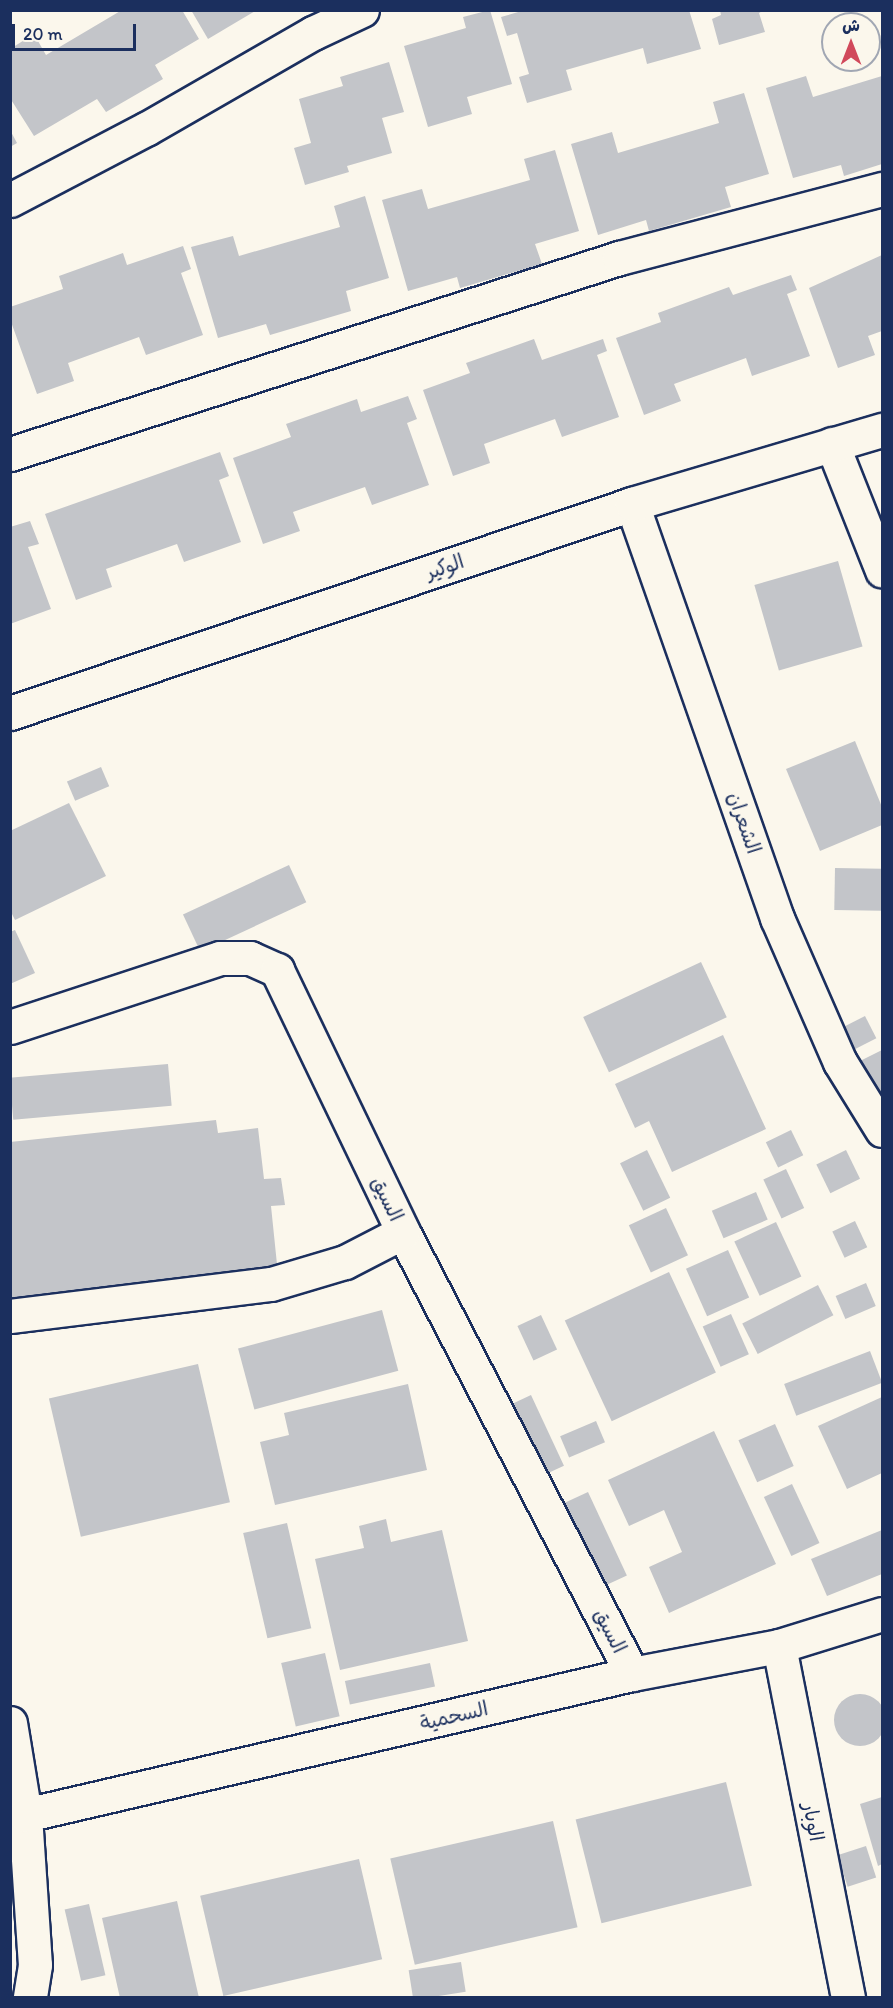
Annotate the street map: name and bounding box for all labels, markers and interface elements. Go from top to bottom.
scale bar [15,12,140,50]
north arrow [821,12,881,72]
text: ش [842,16,860,35]
text: 20 m [23,23,63,45]
street label: الوكير [423,549,467,585]
street label: الشعران [722,789,766,857]
street label: السيق [366,1173,408,1225]
street label: السيق [589,1605,631,1657]
street label: السحمية [418,1697,490,1735]
street label: الوبار [798,1801,828,1843]

